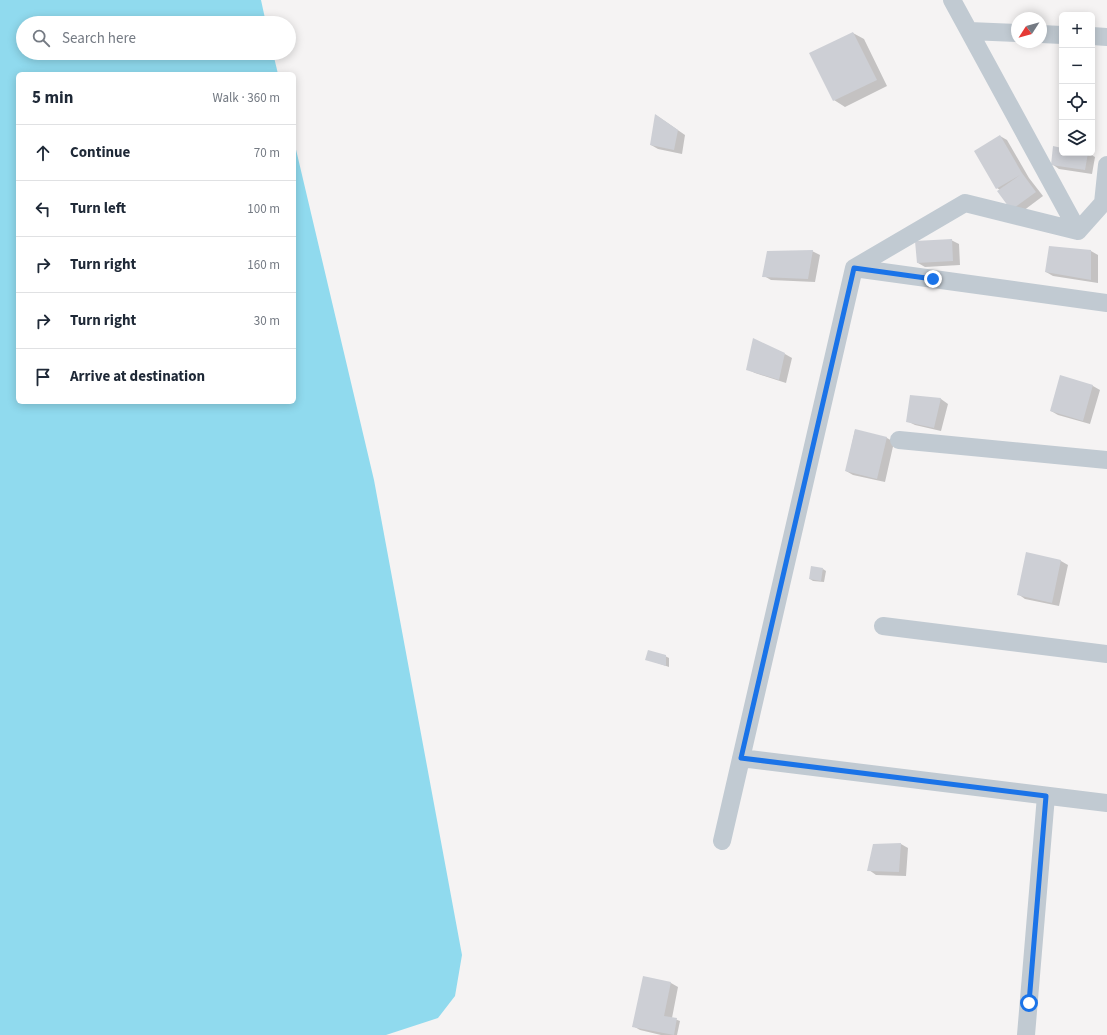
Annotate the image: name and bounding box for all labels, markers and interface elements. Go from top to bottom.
north arrow [1011,12,1047,48]
map controls [1059,12,1095,156]
button: + [1059,12,1095,48]
search box [16,16,296,60]
icon: search [30,27,52,49]
text: Search here [62,28,136,49]
button: − [1059,48,1095,84]
button: locate [1059,84,1095,120]
text: 5 min [32,86,73,110]
text: Walk · 360 m [212,89,280,107]
button: layers [1059,120,1095,156]
icon: ahead [32,142,54,164]
text: Continue [70,142,130,163]
text: 70 m [254,144,280,162]
icon: left [32,198,54,220]
text: Turn left [70,198,126,219]
text: 100 m [247,200,280,218]
icon: right [32,254,54,276]
text: Turn right [70,254,136,275]
text: 160 m [247,256,280,274]
route end [924,270,942,288]
icon: right [32,310,54,332]
text: Turn right [70,310,136,331]
text: 30 m [254,312,280,330]
icon: arrive [32,366,54,388]
text: Arrive at destination [70,366,205,387]
route start [1020,994,1038,1012]

